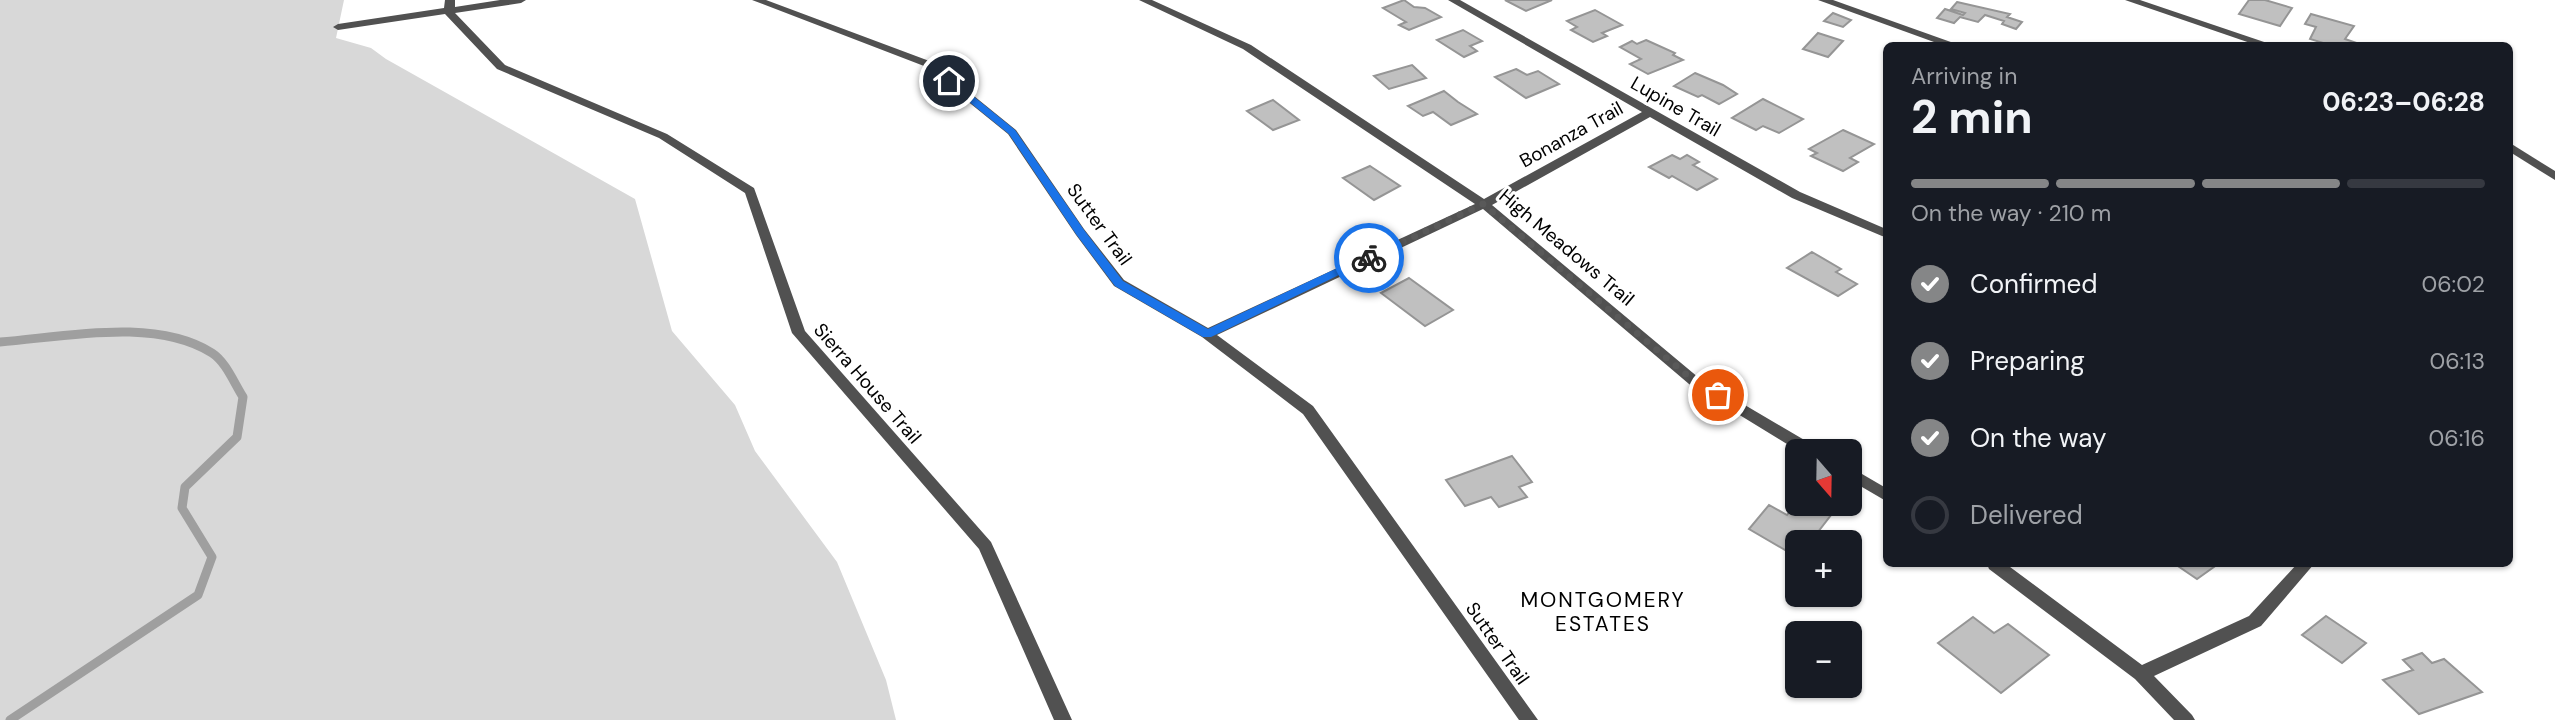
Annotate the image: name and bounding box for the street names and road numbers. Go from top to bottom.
street label: Lupine Trail [1626,71,1725,142]
street label: Bonanza Trail [1515,96,1627,173]
street label: Sutter Trail [1062,178,1138,270]
street label: High Meadows Trail [1494,184,1639,311]
street label: Sierra House Trail [808,318,927,449]
street label: Sutter Trail [1460,597,1535,689]

